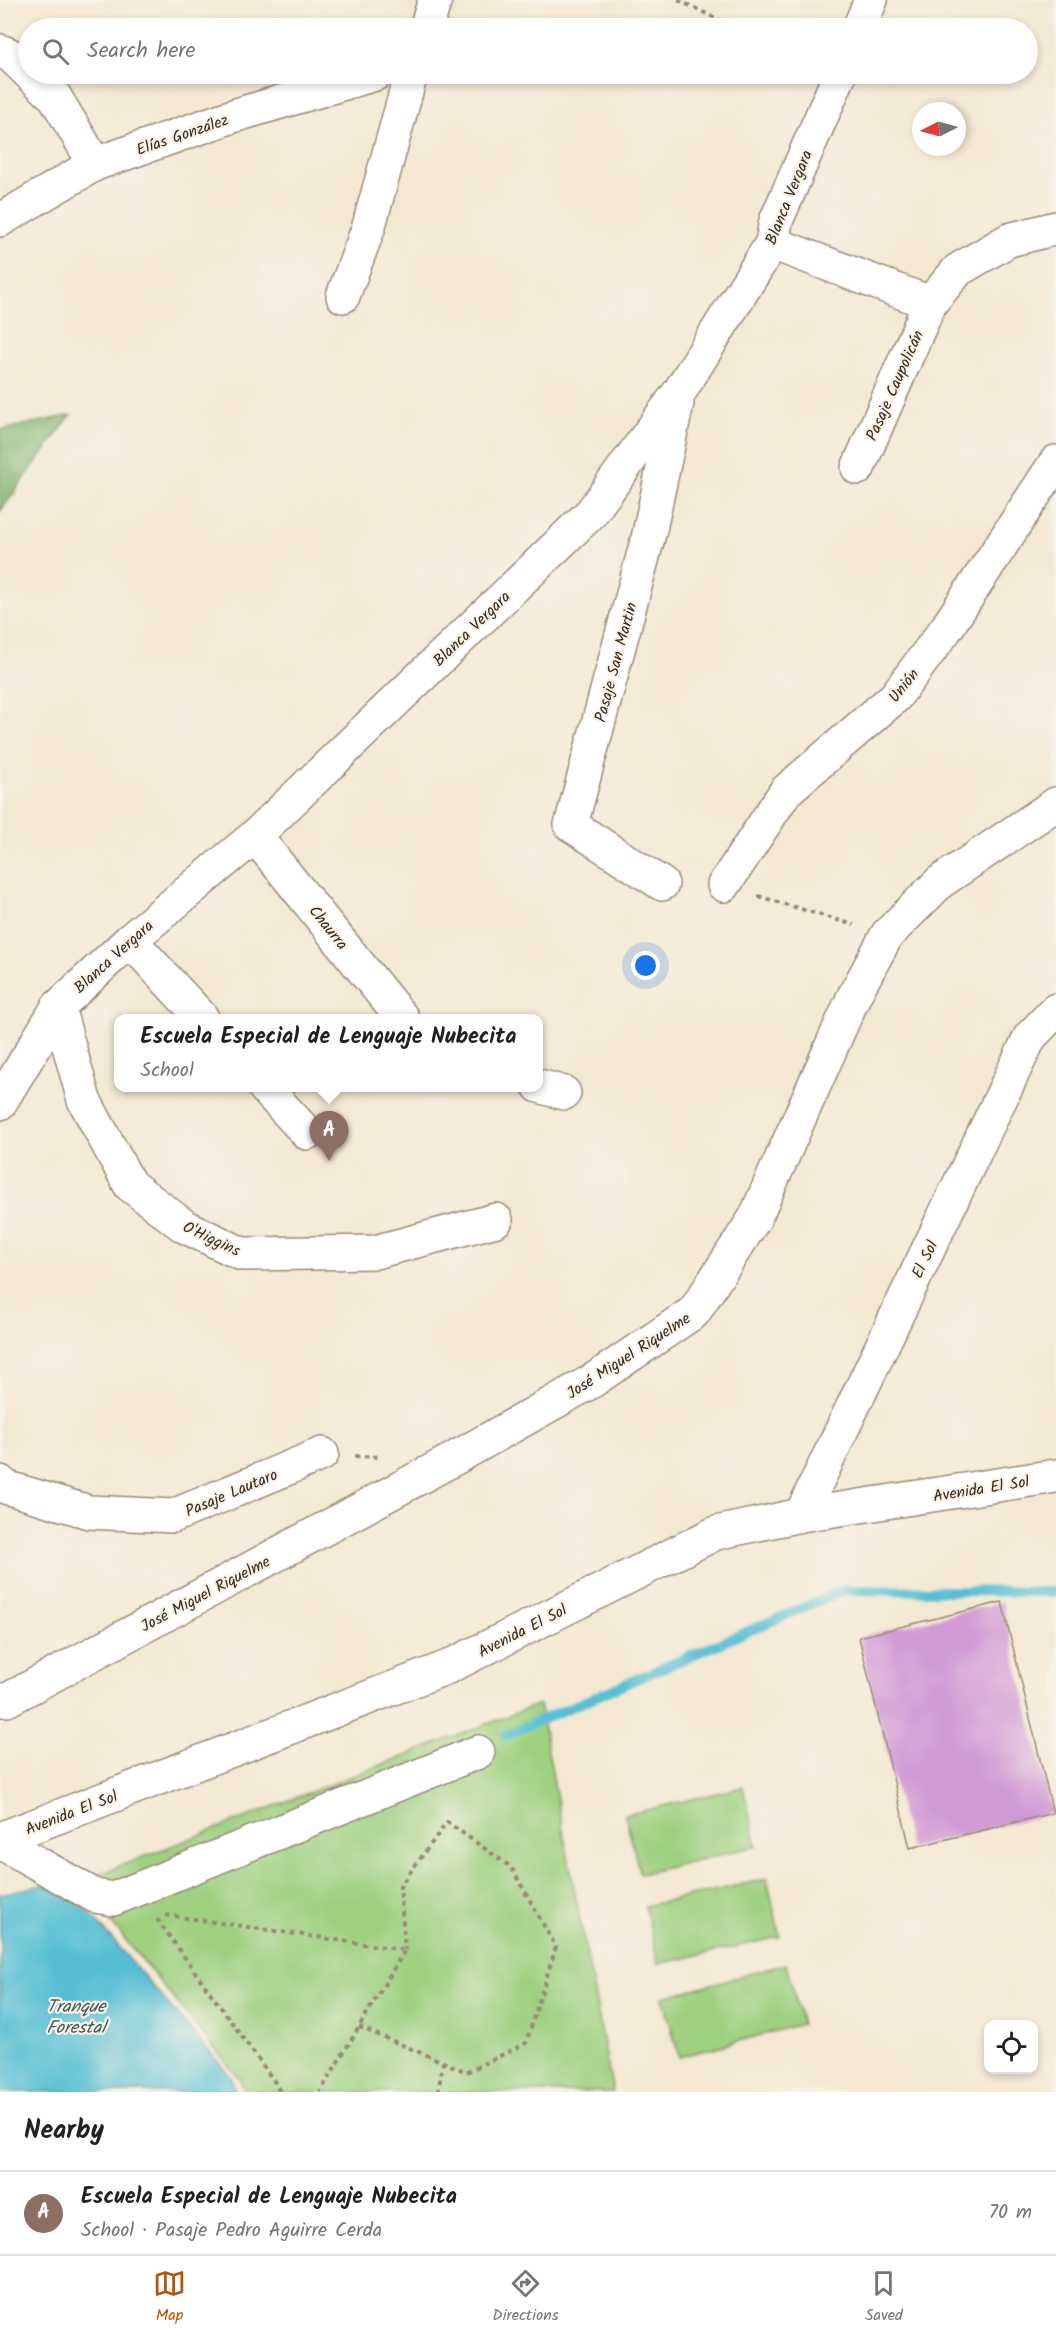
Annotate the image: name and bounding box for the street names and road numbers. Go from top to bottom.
street label: Elías González [133,108,232,163]
street label: Blanca Vergara [759,146,820,249]
street label: Pasaje Caupolicán [860,326,931,445]
street label: Blanca Vergara [427,585,517,673]
street label: Pasaje San Martin [588,600,644,725]
street label: Unión [883,663,926,708]
street label: Chaurra [302,900,354,956]
street label: Blanca Vergara [68,914,160,1000]
street label: O'Higgins [178,1215,244,1264]
street label: El Sol [905,1236,945,1283]
street label: José Miguel Riquelme [562,1307,696,1406]
street label: Pasaje Lautaro [181,1463,282,1524]
street label: Avenida El Sol [931,1470,1031,1509]
street label: José Miguel Riquelme [136,1550,275,1639]
street label: Avenida El Sol [474,1598,572,1665]
street label: Avenida El Sol [22,1784,122,1843]

